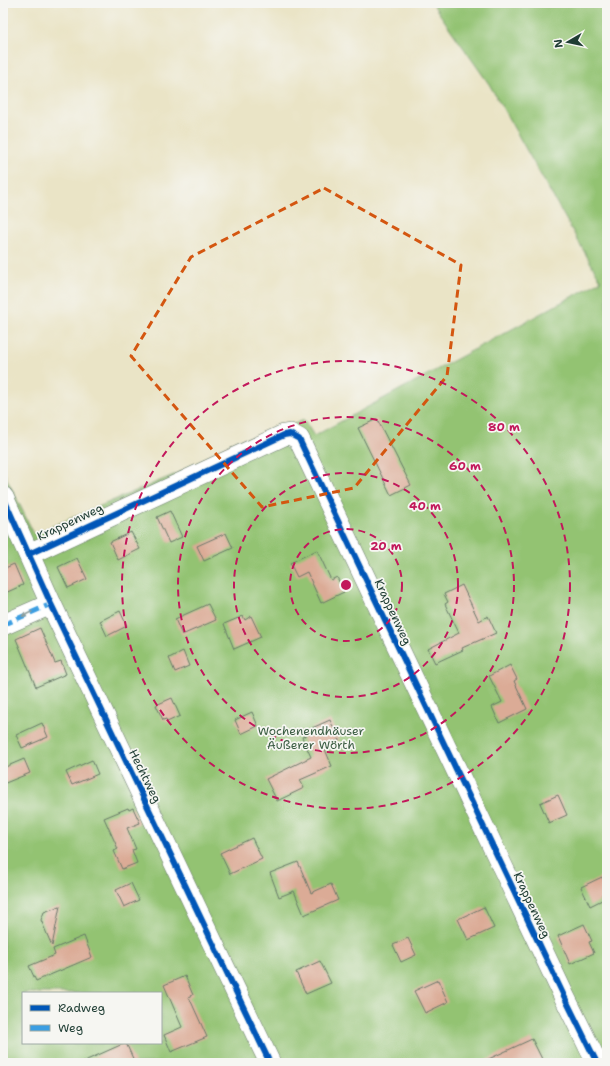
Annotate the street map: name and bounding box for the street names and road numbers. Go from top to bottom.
street label: Krappenweg [34,500,106,544]
street label: Krappenweg [371,576,415,648]
street label: Hechtweg [125,746,165,806]
street label: Krappenweg [510,869,554,941]

